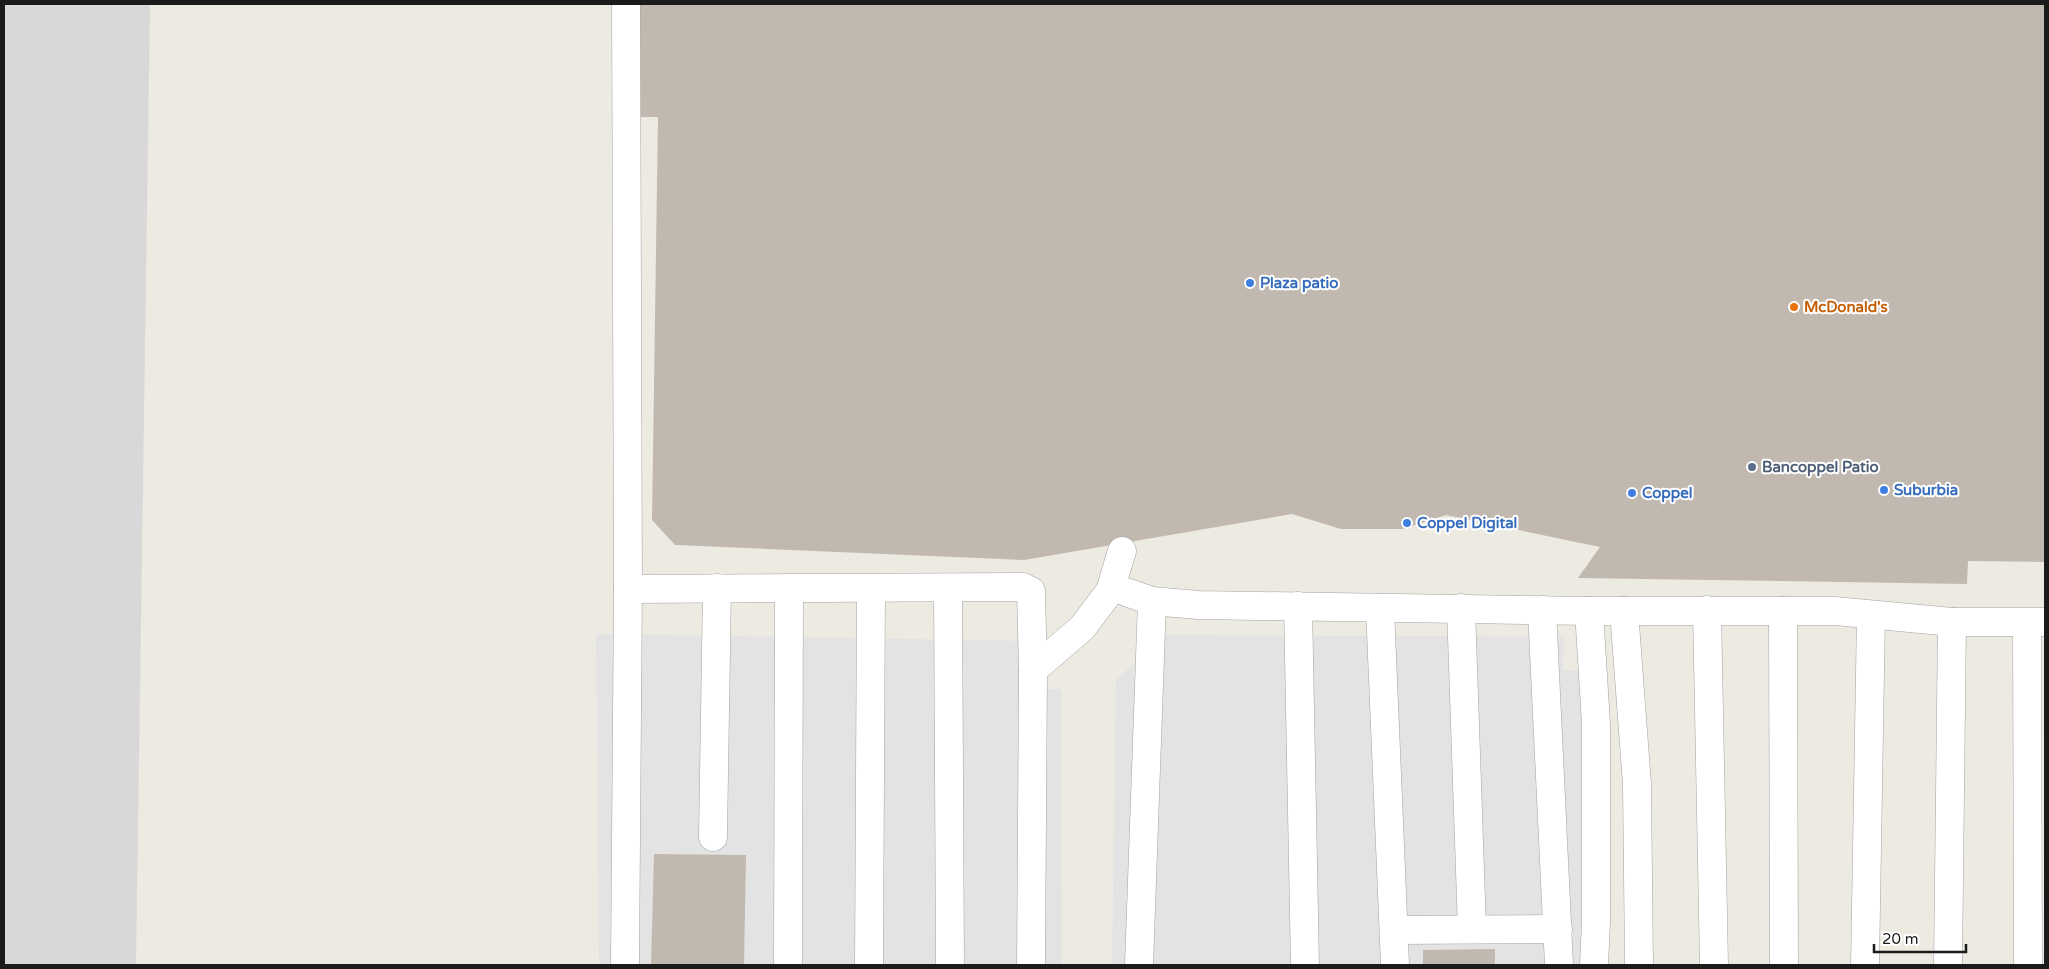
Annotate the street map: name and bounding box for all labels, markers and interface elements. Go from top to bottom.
place label: Plaza patio [1260,274,1338,293]
marker: Plaza patio [1244,277,1256,289]
place label: McDonald's [1804,298,1888,316]
marker: McDonald's [1788,301,1800,313]
place label: Bancoppel Patio [1762,458,1879,477]
marker: Bancoppel Patio [1746,461,1758,473]
place label: Suburbia [1894,481,1958,499]
place label: Coppel [1642,484,1692,503]
marker: Suburbia [1878,484,1890,496]
marker: Coppel [1626,487,1638,499]
place label: Coppel Digital [1417,514,1517,533]
marker: Coppel Digital [1401,517,1413,529]
scale bar [1874,922,1966,954]
text: 20 m [1882,930,1919,948]

